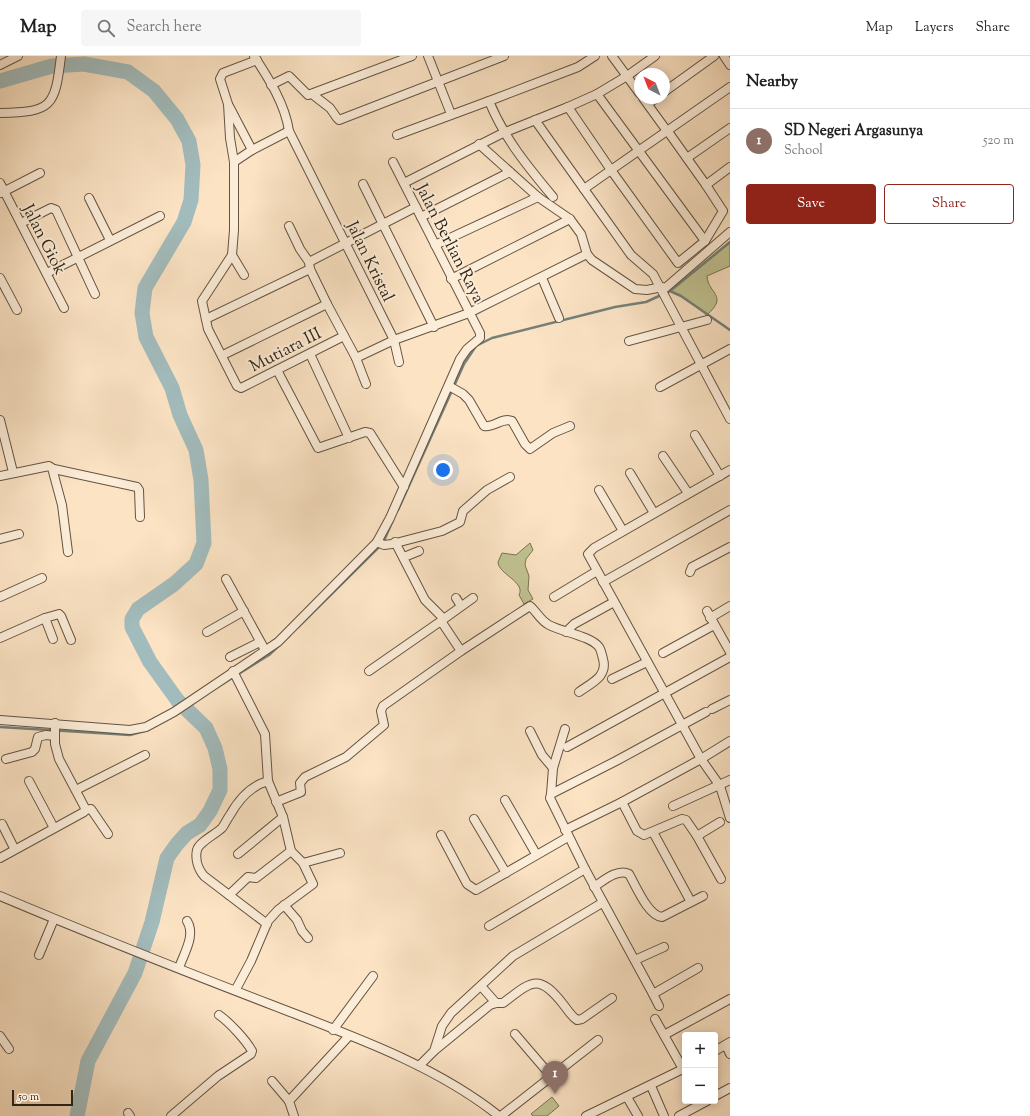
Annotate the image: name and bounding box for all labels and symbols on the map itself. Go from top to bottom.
north arrow [634,68,670,104]
street label: Jalan Berlian Raya [408,179,490,308]
street label: Jalan Giok [15,200,71,279]
street label: Jalan Kristal [339,217,399,307]
street label: Mutiara III [246,322,326,379]
your location [433,460,453,480]
pin: 1 [542,1061,568,1094]
scale bar [12,1088,73,1107]

